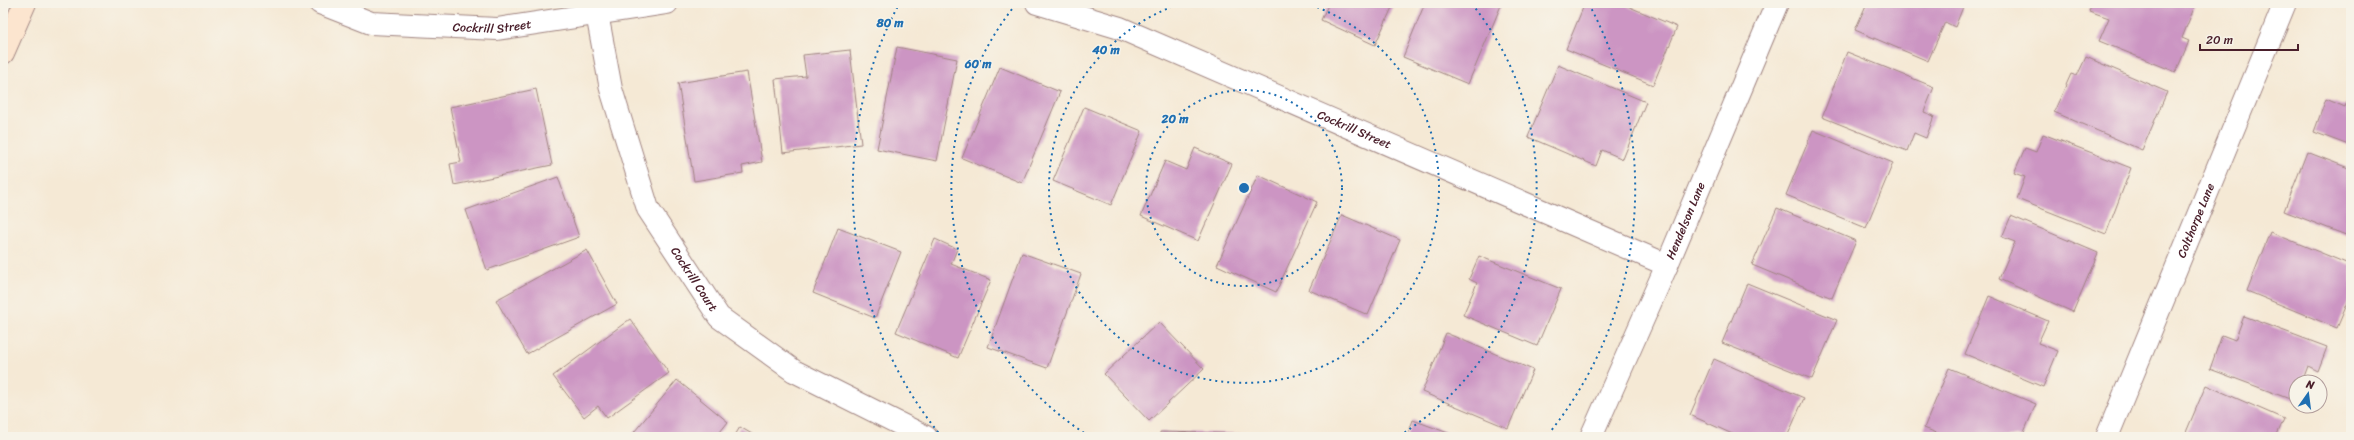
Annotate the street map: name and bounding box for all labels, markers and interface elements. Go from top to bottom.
text: 80 m [875,12,904,34]
street label: Cockrill Street [452,13,533,40]
scale bar [2200,26,2298,52]
text: 20 m [2206,29,2233,51]
text: 40 m [1091,39,1120,61]
text: 60 m [964,53,992,75]
street label: Cockrill Street [1314,104,1395,155]
text: 20 m [1161,108,1189,130]
street label: Hendelson Lane [1659,179,1712,263]
street label: Colthorpe Lane [2171,180,2221,261]
centre of rings [1237,181,1251,195]
street label: Cockrill Court [665,242,724,316]
north arrow [2288,374,2328,414]
text: N [2303,374,2317,395]

